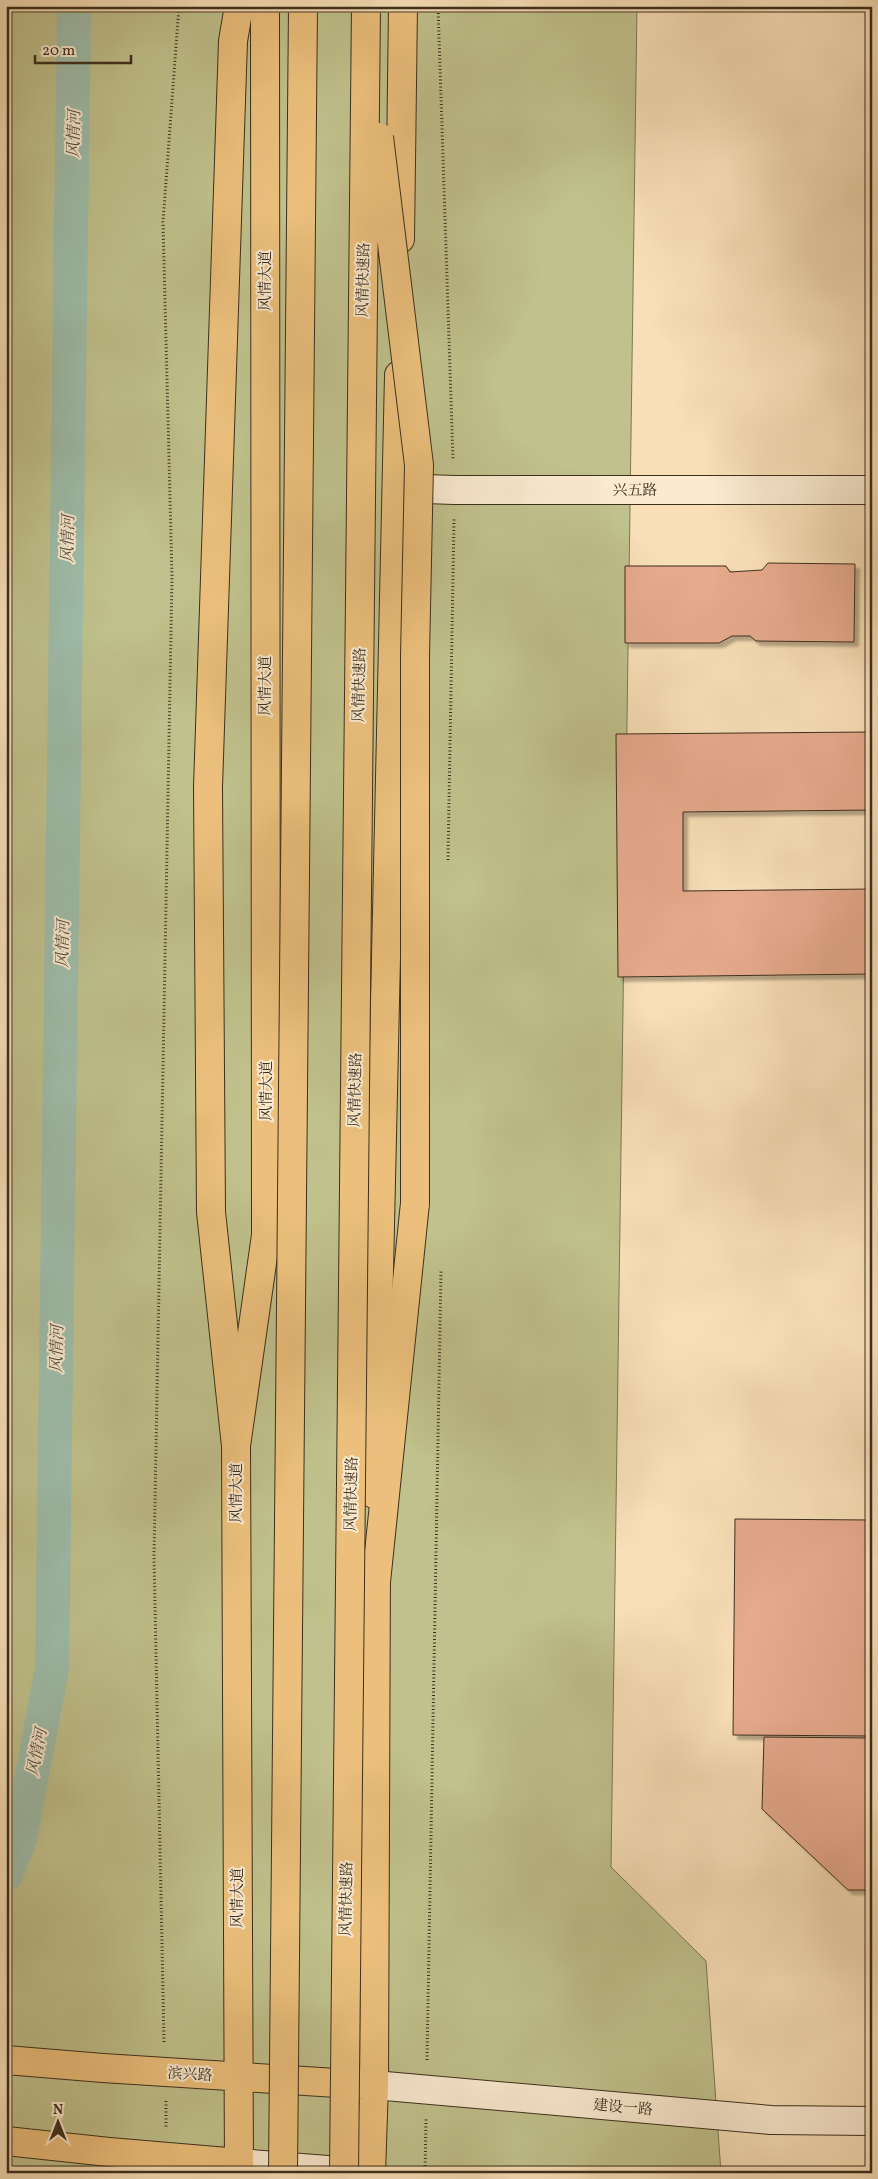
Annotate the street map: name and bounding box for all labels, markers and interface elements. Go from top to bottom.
scale bar [35,32,131,64]
text: 20 m [42,41,75,62]
water label: 风情河 [64,107,86,158]
street label: 风情快速路 [353,242,376,318]
street label: 风情大道 [256,251,277,311]
street label: 兴五路 [612,481,658,502]
water label: 风情河 [58,512,80,563]
street label: 风情快速路 [349,647,372,723]
street label: 风情大道 [256,656,277,716]
water label: 风情河 [53,917,75,968]
street label: 风情快速路 [345,1052,368,1128]
street label: 风情大道 [257,1061,278,1121]
water label: 风情河 [47,1322,69,1373]
street label: 风情快速路 [341,1456,364,1532]
street label: 风情大道 [227,1463,248,1523]
water label: 风情河 [23,1724,54,1778]
street label: 风情快速路 [336,1861,359,1937]
street label: 风情大道 [228,1868,249,1928]
street label: 滨兴路 [167,2064,213,2087]
street label: 建设一路 [592,2095,654,2122]
north arrow [32,2096,82,2146]
text: N [53,2101,63,2120]

